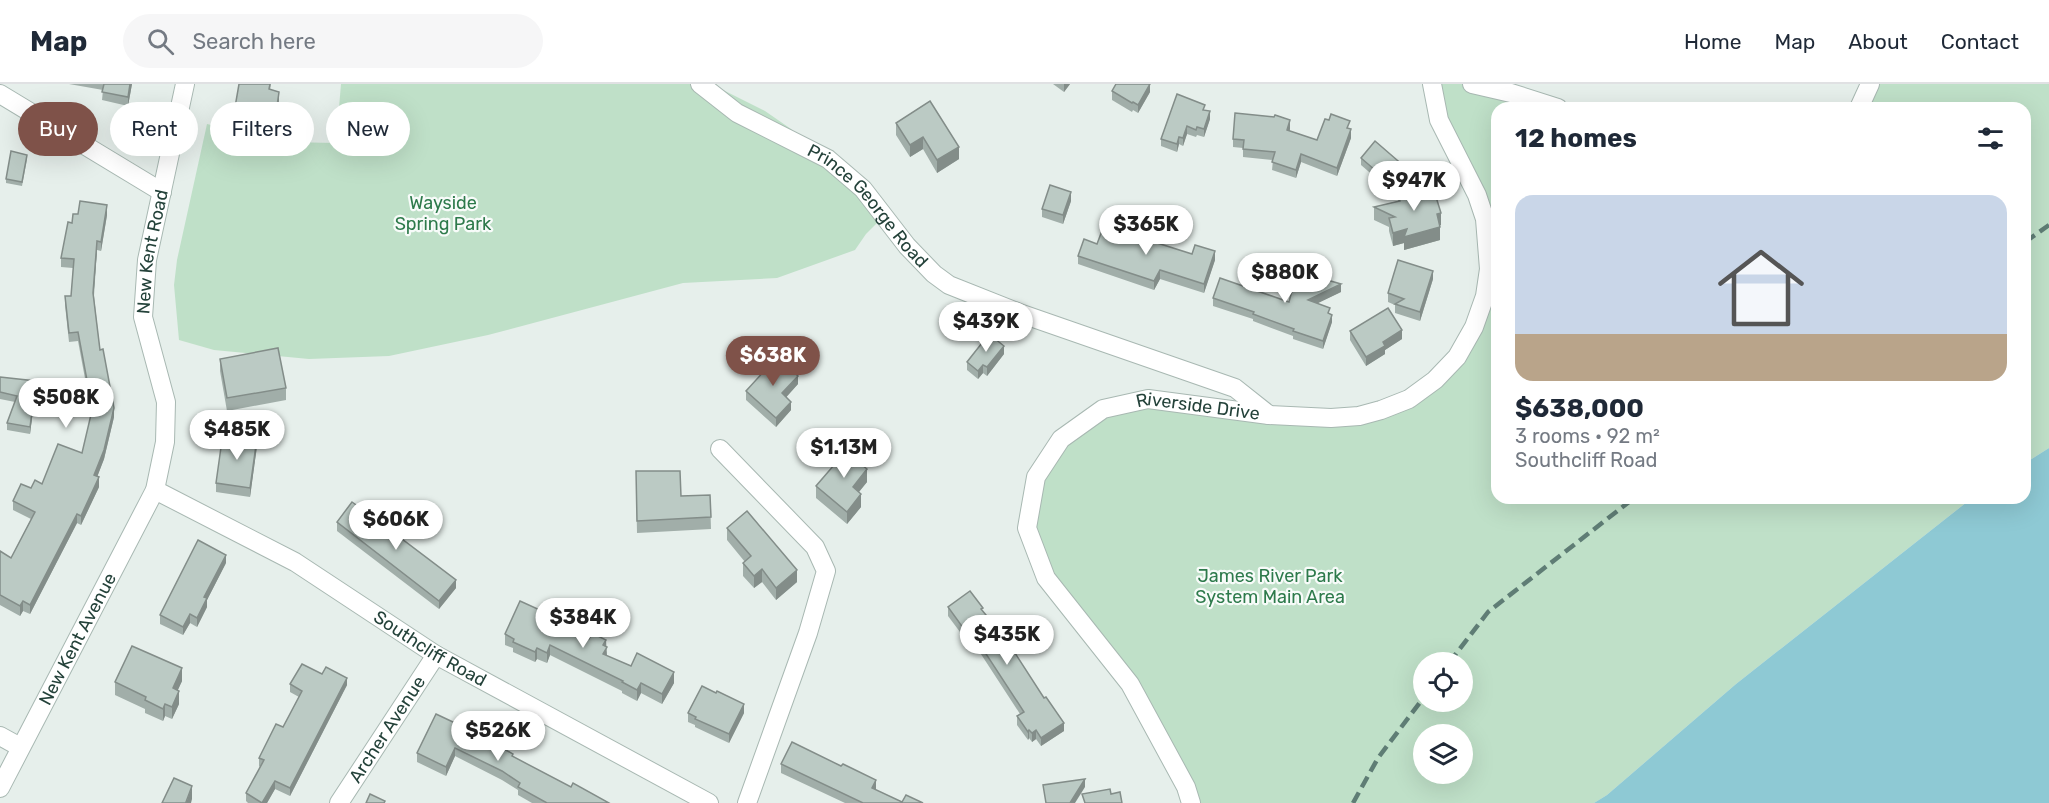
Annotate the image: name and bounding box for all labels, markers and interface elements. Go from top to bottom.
search box [123,14,543,68]
text: Map [30,25,87,58]
icon: search [144,25,177,58]
text: Search here [192,28,316,55]
text: Home [1684,29,1741,54]
text: Map [1774,29,1815,54]
text: About [1848,29,1908,54]
text: Contact [1941,29,2019,54]
chip: Buy [18,102,98,156]
chip: Rent [110,102,198,156]
chip: Filters [210,102,314,156]
chip: New [326,102,410,156]
icon: filters [1974,122,2007,155]
text: 12 homes [1515,123,1637,154]
street label: Prince George Road [804,139,933,272]
pin: $947K [1372,161,1456,212]
text: $947K [1382,168,1446,192]
street label: New Kent Road [132,187,173,315]
park label: Wayside Spring Park [395,192,492,235]
pin: $365K [1104,205,1188,256]
text: $365K [1113,212,1179,236]
icon: home [1707,234,1815,342]
pin: $880K [1243,253,1327,304]
text: $880K [1251,260,1319,284]
pin: $439K [944,302,1028,353]
text: $439K [953,309,1019,333]
pin: $638K [731,336,815,387]
text: $638K [740,343,806,367]
pin: $508K [24,378,108,429]
text: $508K [33,385,99,409]
street label: Riverside Drive [1134,388,1261,425]
text: $638,000 [1515,393,1644,424]
pin: $485K [195,410,279,461]
text: $485K [204,417,270,441]
text: 3 rooms · 92 m² [1515,424,1660,448]
pin: $1.13M [795,428,893,479]
text: $1.13M [810,435,878,459]
text: Southcliff Road [1515,448,1657,472]
pin: $606K [354,500,438,551]
text: $606K [363,507,429,531]
park label: James River Park System Main Area [1195,565,1345,608]
street label: New Kent Avenue [34,569,121,709]
pin: $384K [541,598,625,649]
text: $384K [550,605,617,629]
street label: Southcliff Road [369,606,490,691]
pin: $435K [965,615,1049,666]
text: $435K [974,622,1040,646]
map controls [1413,652,1473,784]
button: locate [1413,652,1473,712]
street label: Archer Avenue [344,672,430,787]
pin: $526K [456,711,540,762]
text: $526K [465,718,531,742]
button: layers [1413,724,1473,784]

